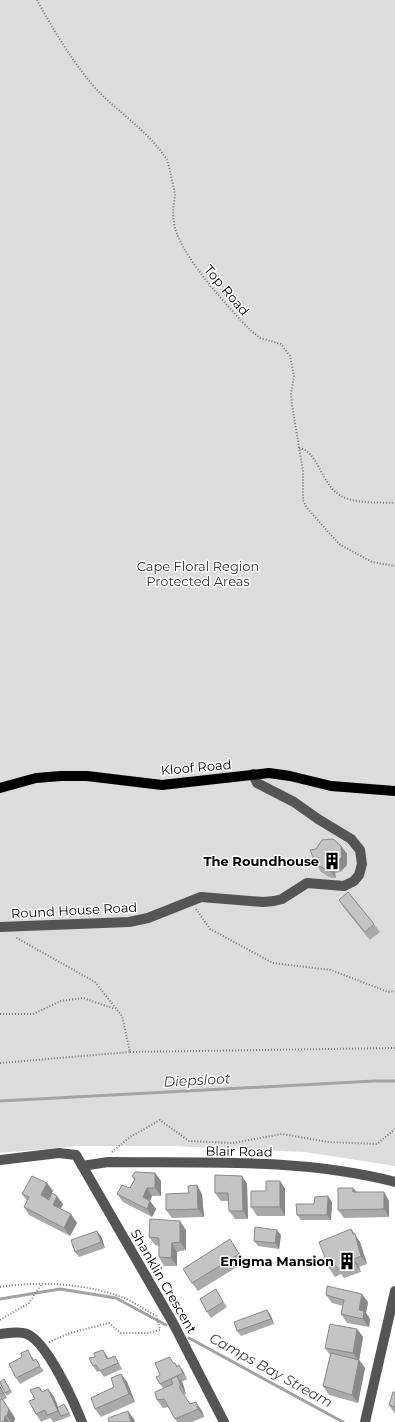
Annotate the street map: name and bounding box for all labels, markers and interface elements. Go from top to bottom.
street label: Top Road [201,261,253,319]
park label: Cape Floral Region Protected Areas [137,558,259,589]
street label: Kloof Road [160,756,232,778]
building icon: The Roundhouse [322,851,342,871]
place label: The Roundhouse [203,853,319,869]
street label: Round House Road [10,899,138,921]
water label: Diepsloot [163,1069,231,1091]
street label: Blair Road [205,1142,273,1160]
street label: Shanklin Crescent [128,1226,200,1336]
building icon: Enigma Mansion [337,1251,357,1271]
place label: Enigma Mansion [220,1253,334,1269]
water label: Camps Bay Stream [206,1329,336,1411]

